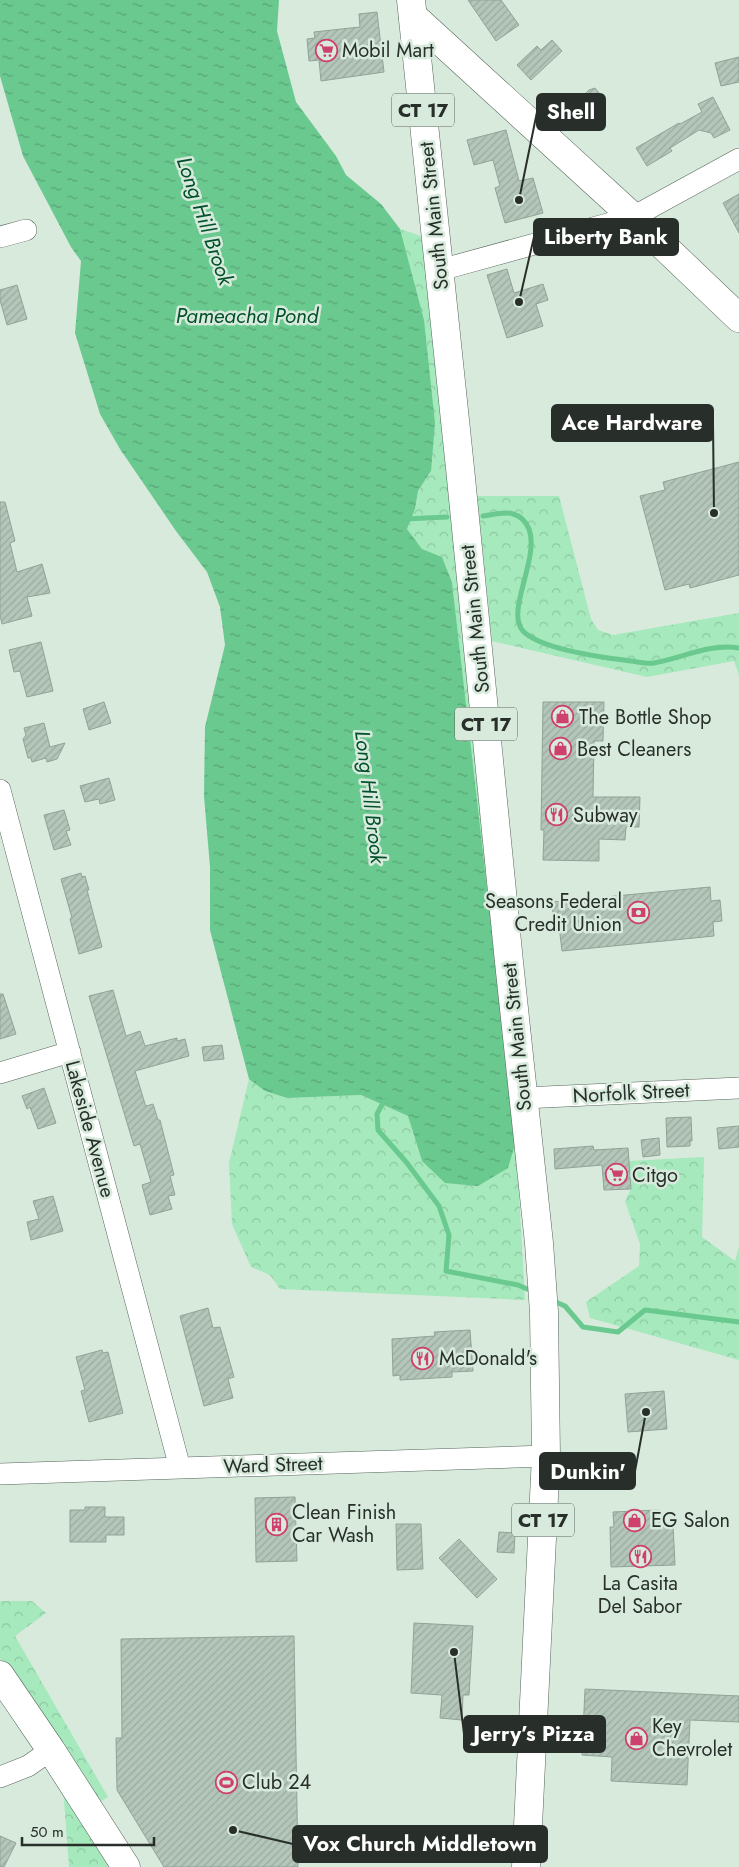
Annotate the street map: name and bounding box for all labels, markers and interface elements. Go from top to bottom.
place label: Mobil Mart [342,36,434,65]
supermarket icon: Mobil Mart [314,38,338,62]
road number: CT 17 [392,94,454,126]
callout: Shell [537,94,605,130]
text: Shell [547,97,595,127]
street label: South Main Street [412,140,456,292]
water label: Long Hill Brook [169,153,241,290]
callout: Liberty Bank [534,219,678,255]
text: Liberty Bank [544,222,668,252]
water label: Pameacha Pond [176,301,320,331]
callout: Ace Hardware [552,405,713,441]
text: Ace Hardware [560,408,703,438]
street label: South Main Street [453,543,497,695]
place label: The Bottle Shop [579,703,711,732]
shop icon: The Bottle Shop [551,705,575,729]
road number: CT 17 [455,708,517,741]
water label: Long Hill Brook [347,729,393,866]
place label: Best Cleaners [577,735,691,764]
shop icon: Best Cleaners [549,737,573,761]
place label: Subway [573,801,638,830]
restaurant icon: Subway [545,803,569,827]
place label: Seasons Federal Credit Union [485,887,622,939]
bank icon: Seasons Federal Credit Union [626,901,650,925]
street label: South Main Street [495,961,539,1113]
street label: Lakeside Avenue [58,1057,122,1201]
street label: Norfolk Street [572,1075,690,1111]
place label: Citgo [632,1161,678,1190]
supermarket icon: Citgo [604,1163,628,1187]
place label: McDonald's [439,1344,537,1373]
restaurant icon: McDonald's [411,1346,435,1370]
street label: Ward Street [223,1449,323,1481]
callout: Dunkin' [540,1453,635,1489]
text: Dunkin' [550,1457,626,1487]
place label: Clean Finish Car Wash [292,1498,396,1550]
road number: CT 17 [512,1504,574,1536]
place label: EG Salon [651,1506,730,1535]
shop icon: EG Salon [623,1508,647,1532]
building icon: Clean Finish Car Wash [264,1512,288,1536]
restaurant icon: La Casita Del Sabor [628,1545,652,1569]
place label: La Casita Del Sabor [598,1569,682,1621]
place label: Key Chevrolet [652,1712,732,1764]
callout: Jerry’s Pizza [464,1716,605,1752]
text: Jerry’s Pizza [469,1719,595,1749]
shop icon: Key Chevrolet [624,1726,648,1750]
place label: Club 24 [242,1768,312,1797]
sports icon: Club 24 [214,1770,238,1794]
scale bar [22,1814,155,1846]
text: 50 m [30,1821,64,1843]
callout: Vox Church Middletown [293,1826,547,1862]
text: Vox Church Middletown [302,1829,537,1859]

